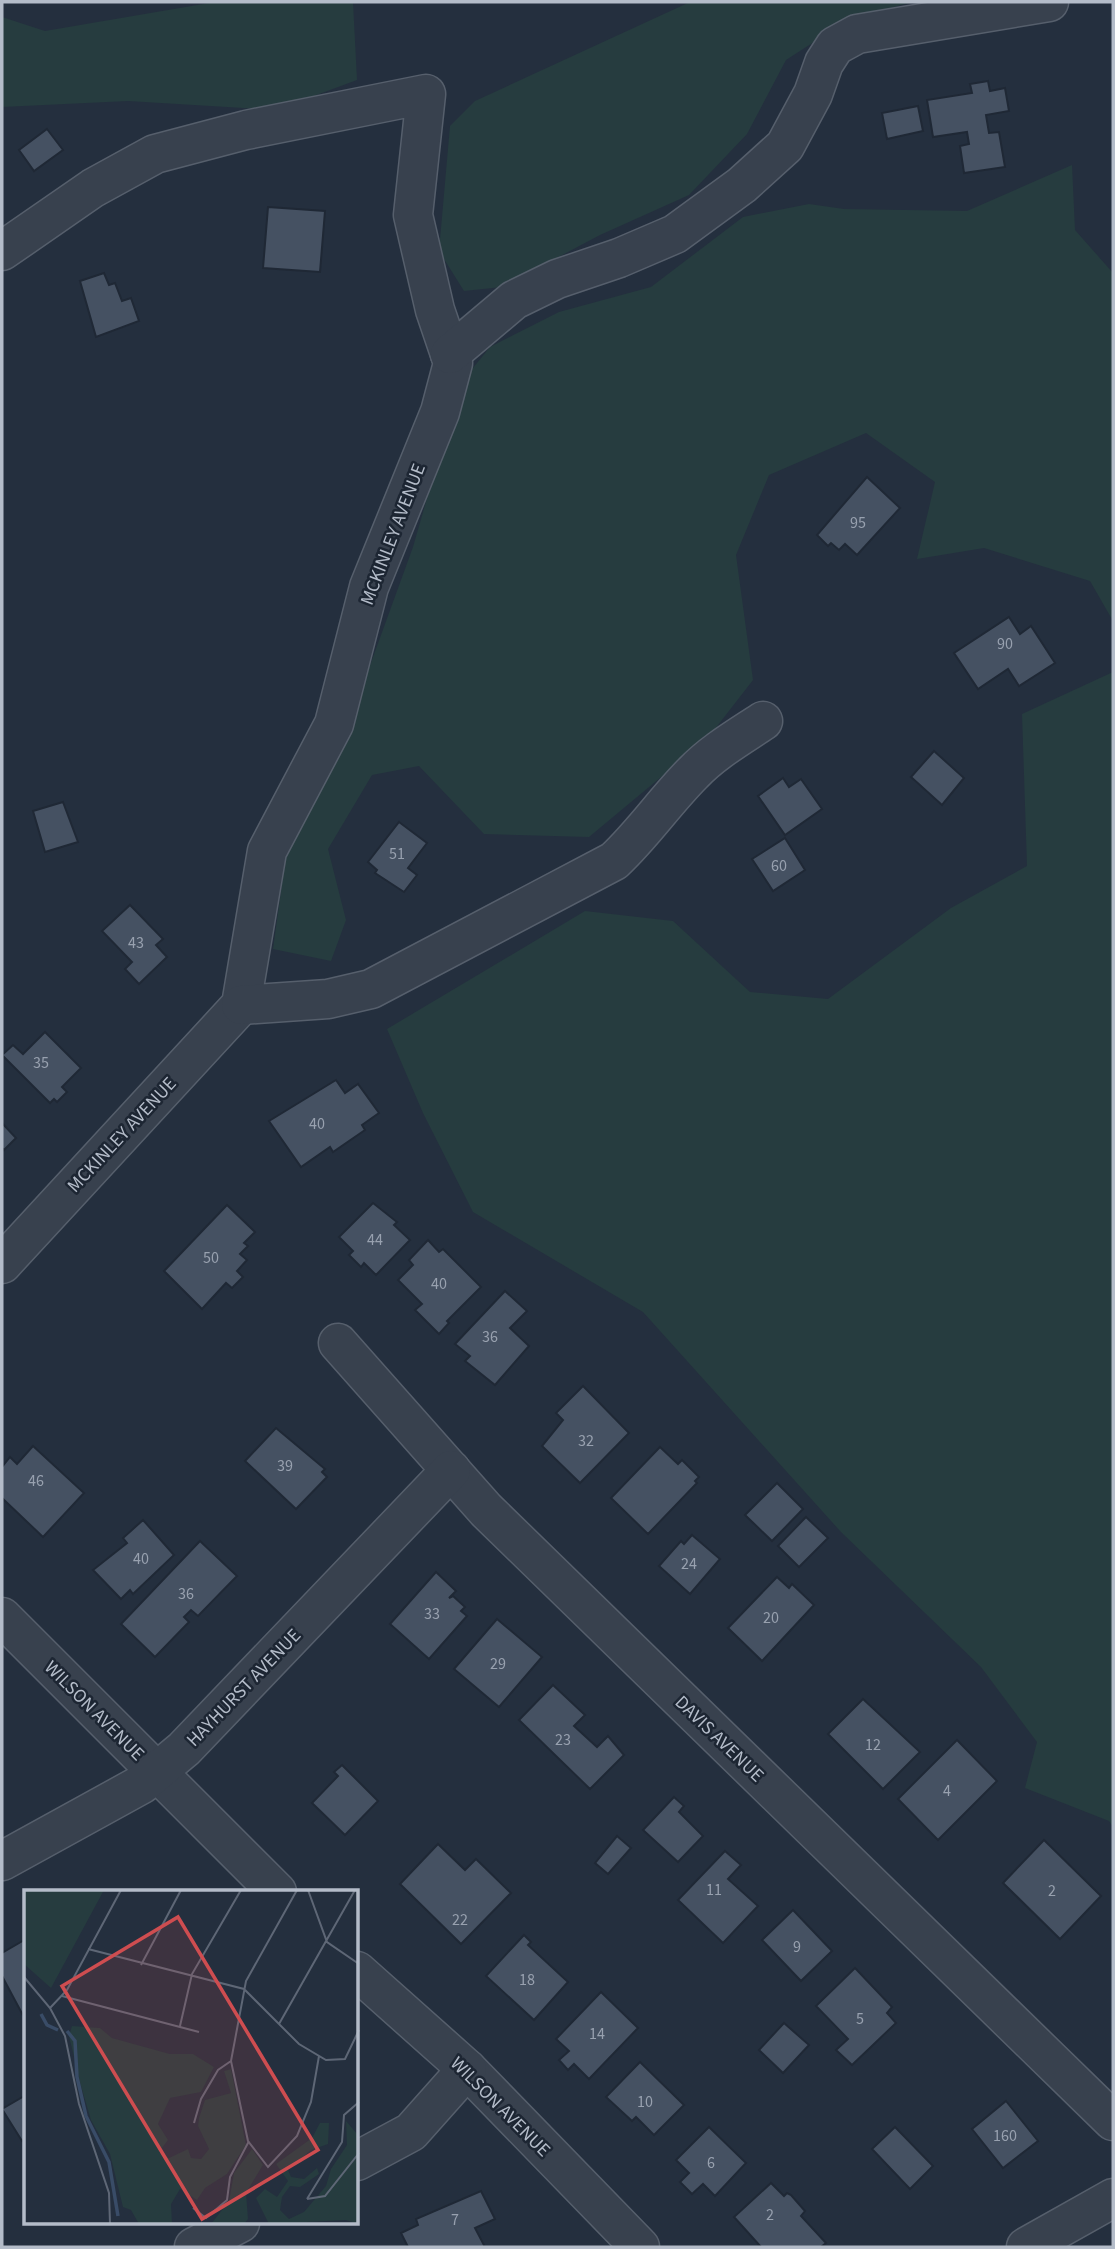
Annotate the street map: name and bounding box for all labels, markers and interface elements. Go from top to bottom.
street label: MCKINLEY AVENUE [354,460,433,609]
house number: 95 [850,512,866,534]
house number: 90 [997,633,1013,655]
house number: 51 [389,843,405,865]
house number: 60 [771,855,787,877]
house number: 43 [128,932,144,954]
house number: 35 [33,1052,49,1074]
street label: MCKINLEY AVENUE [61,1071,183,1199]
house number: 40 [309,1113,325,1135]
house number: 44 [367,1229,383,1251]
house number: 50 [203,1247,219,1269]
house number: 40 [431,1273,447,1295]
house number: 36 [482,1326,498,1348]
house number: 32 [578,1430,594,1452]
house number: 39 [277,1455,293,1477]
house number: 46 [28,1470,44,1492]
house number: 40 [133,1548,149,1570]
house number: 24 [681,1553,697,1575]
house number: 36 [178,1583,194,1605]
house number: 33 [424,1603,440,1625]
house number: 20 [763,1607,779,1629]
street label: HAYHURST AVENUE [181,1623,308,1753]
house number: 29 [490,1653,506,1675]
street label: WILSON AVENUE [38,1655,150,1767]
street label: DAVIS AVENUE [668,1690,770,1789]
house number: 23 [555,1729,571,1751]
house number: 12 [865,1734,881,1756]
house number: 4 [943,1780,951,1802]
house number: 11 [706,1879,722,1901]
house number: 2 [1048,1880,1056,1902]
inset map [24,1890,359,2224]
house number: 22 [452,1909,468,1931]
house number: 9 [793,1936,801,1958]
house number: 18 [519,1969,535,1991]
house number: 5 [856,2008,864,2030]
house number: 14 [589,2023,605,2045]
street label: WILSON AVENUE [444,2051,556,2163]
house number: 10 [637,2091,653,2113]
house number: 160 [993,2125,1017,2147]
house number: 6 [707,2152,715,2174]
house number: 2 [766,2204,774,2226]
house number: 7 [451,2209,459,2231]

